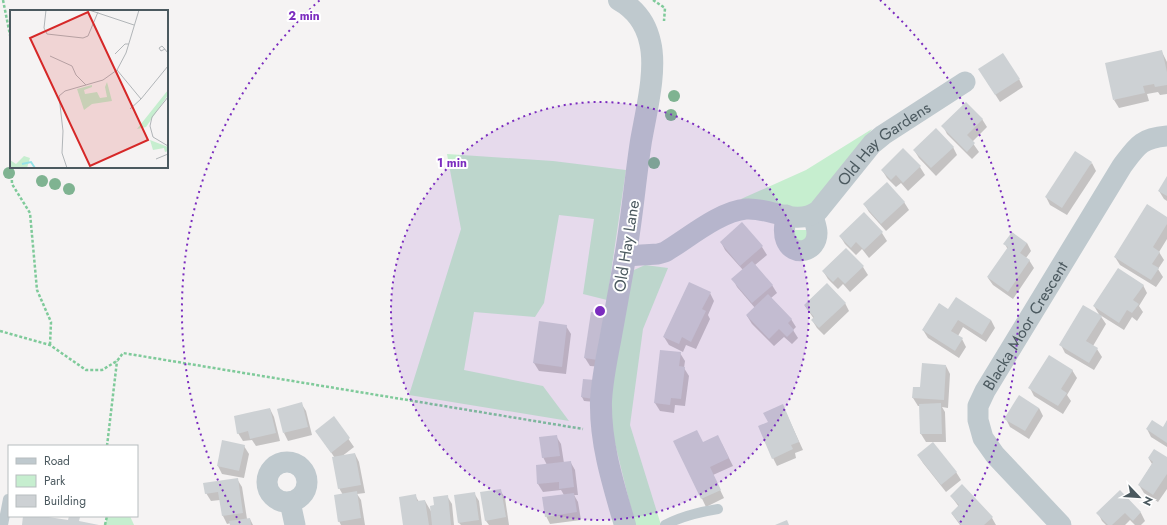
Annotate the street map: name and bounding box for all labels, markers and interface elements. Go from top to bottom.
text: 2 min [288,7,320,25]
inset map [10,10,168,168]
street label: Old Hay Gardens [832,96,935,191]
text: 1 min [437,154,467,172]
street label: Old Hay Lane [608,199,645,294]
street label: Blacka Moor Crescent [977,257,1074,395]
centre of rings [593,304,607,318]
legend [8,445,138,517]
text: Road [44,452,70,470]
text: Park [44,472,66,490]
north arrow [1119,477,1159,517]
text: Building [44,492,86,510]
text: N [1139,494,1157,509]

